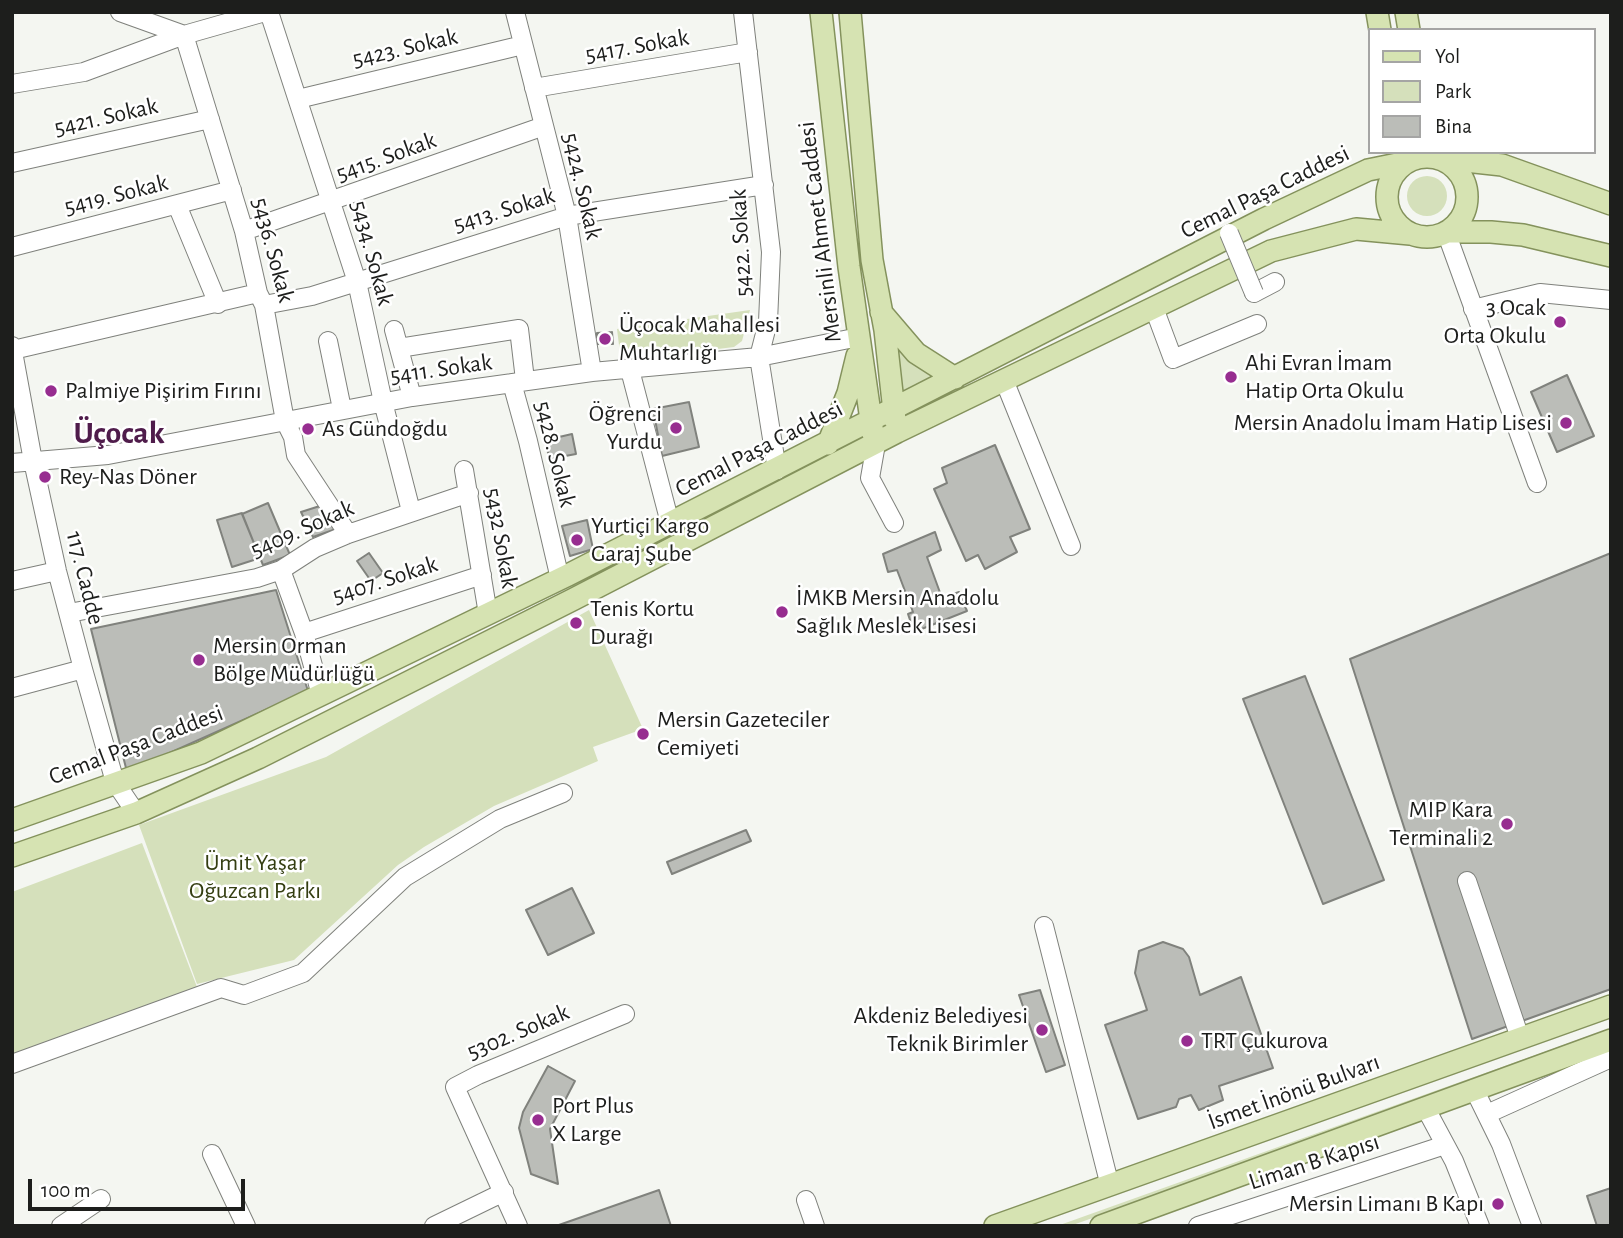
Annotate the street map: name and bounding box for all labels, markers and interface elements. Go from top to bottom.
street label: 5423. Sokak [350,22,460,74]
street label: 5417. Sokak [583,23,691,69]
legend [1368,28,1595,154]
text: Yol [1435,46,1460,67]
text: Park [1435,81,1471,102]
street label: 5421. Sokak [51,91,161,143]
text: Bina [1435,116,1472,137]
street label: Mersinli Ahmet Caddesi [792,120,848,344]
street label: 5415. Sokak [332,126,440,188]
street label: 5424. Sokak [556,130,608,242]
street label: Cemal Paşa Caddesi [1176,139,1354,245]
street label: 5419. Sokak [61,168,171,222]
street label: 5413. Sokak [450,181,558,239]
street label: 5422. Sokak [724,188,758,298]
street label: 5436. Sokak [245,194,301,306]
street label: 5434. Sokak [344,197,400,309]
place label: 3 Ocak Orta Okulu [1444,294,1546,350]
place label: Üçocak Mahallesi Muhtarlığı [619,311,780,367]
marker: 3 Ocak Orta Okulu [1552,314,1568,330]
marker: Üçocak Mahallesi Muhtarlığı [597,331,613,347]
street label: 5411. Sokak [388,348,494,390]
place label: Ahi Evran İmam Hatip Orta Okulu [1245,349,1404,405]
marker: Ahi Evran İmam Hatip Orta Okulu [1223,369,1239,385]
place label: Palmiye Pişirim Fırını [65,377,261,405]
marker: Palmiye Pişirim Fırını [43,383,59,399]
street label: Cemal Paşa Caddesi [670,394,848,504]
street label: 5428. Sokak [528,398,582,510]
place label: Öğrenci Yurdu [589,400,662,456]
place label: Mersin Anadolu İmam Hatip Lisesi [1234,409,1552,437]
district label: Üçocak [73,414,165,452]
place label: As Gündoğdu [322,415,448,443]
marker: Mersin Anadolu İmam Hatip Lisesi [1558,415,1574,431]
marker: Öğrenci Yurdu [668,420,684,436]
marker: As Gündoğdu [300,421,316,437]
place label: Rey-Nas Döner [59,463,197,491]
marker: Rey-Nas Döner [37,469,53,485]
street label: 5432 Sokak [478,486,524,590]
street label: 5409. Sokak [246,493,358,565]
place label: Yurtiçi Kargo Garaj Şube [591,512,709,568]
street label: 117. Cadde [59,528,111,628]
marker: Yurtiçi Kargo Garaj Şube [569,532,585,548]
street label: 5407. Sokak [329,549,441,611]
place label: İMKB Mersin Anadolu Sağlık Meslek Lisesi [796,584,999,640]
place label: Tenis Kortu Durağı [590,595,694,651]
marker: İMKB Mersin Anadolu Sağlık Meslek Lisesi [774,604,790,620]
marker: Tenis Kortu Durağı [568,615,584,631]
place label: Mersin Orman Bölge Müdürlüğü [213,632,375,688]
marker: Mersin Orman Bölge Müdürlüğü [191,652,207,668]
street label: Cemal Paşa Caddesi [45,699,227,791]
place label: Mersin Gazeteciler Cemiyeti [657,706,829,762]
marker: Mersin Gazeteciler Cemiyeti [635,726,651,742]
place label: MIP Kara Terminali 2 [1389,796,1493,852]
marker: MIP Kara Terminali 2 [1499,816,1515,832]
park label: Ümit Yaşar Oğuzcan Parkı [189,849,321,905]
street label: 5302. Sokak [463,998,573,1066]
place label: Akdeniz Belediyesi Teknik Birimler [853,1002,1028,1058]
marker: Akdeniz Belediyesi Teknik Birimler [1034,1022,1050,1038]
place label: TRT Çukurova [1201,1027,1328,1055]
marker: TRT Çukurova [1179,1033,1195,1049]
street label: İsmet İnönü Bulvarı [1204,1048,1384,1136]
place label: Port Plus X Large [552,1092,634,1148]
marker: Port Plus X Large [530,1112,546,1128]
street label: Liman B Kapısı [1245,1127,1383,1197]
scale bar [32,1164,248,1208]
text: 100 m [41,1180,91,1201]
place label: Mersin Limanı B Kapı [1289,1190,1484,1218]
marker: Mersin Limanı B Kapı [1490,1196,1506,1212]

